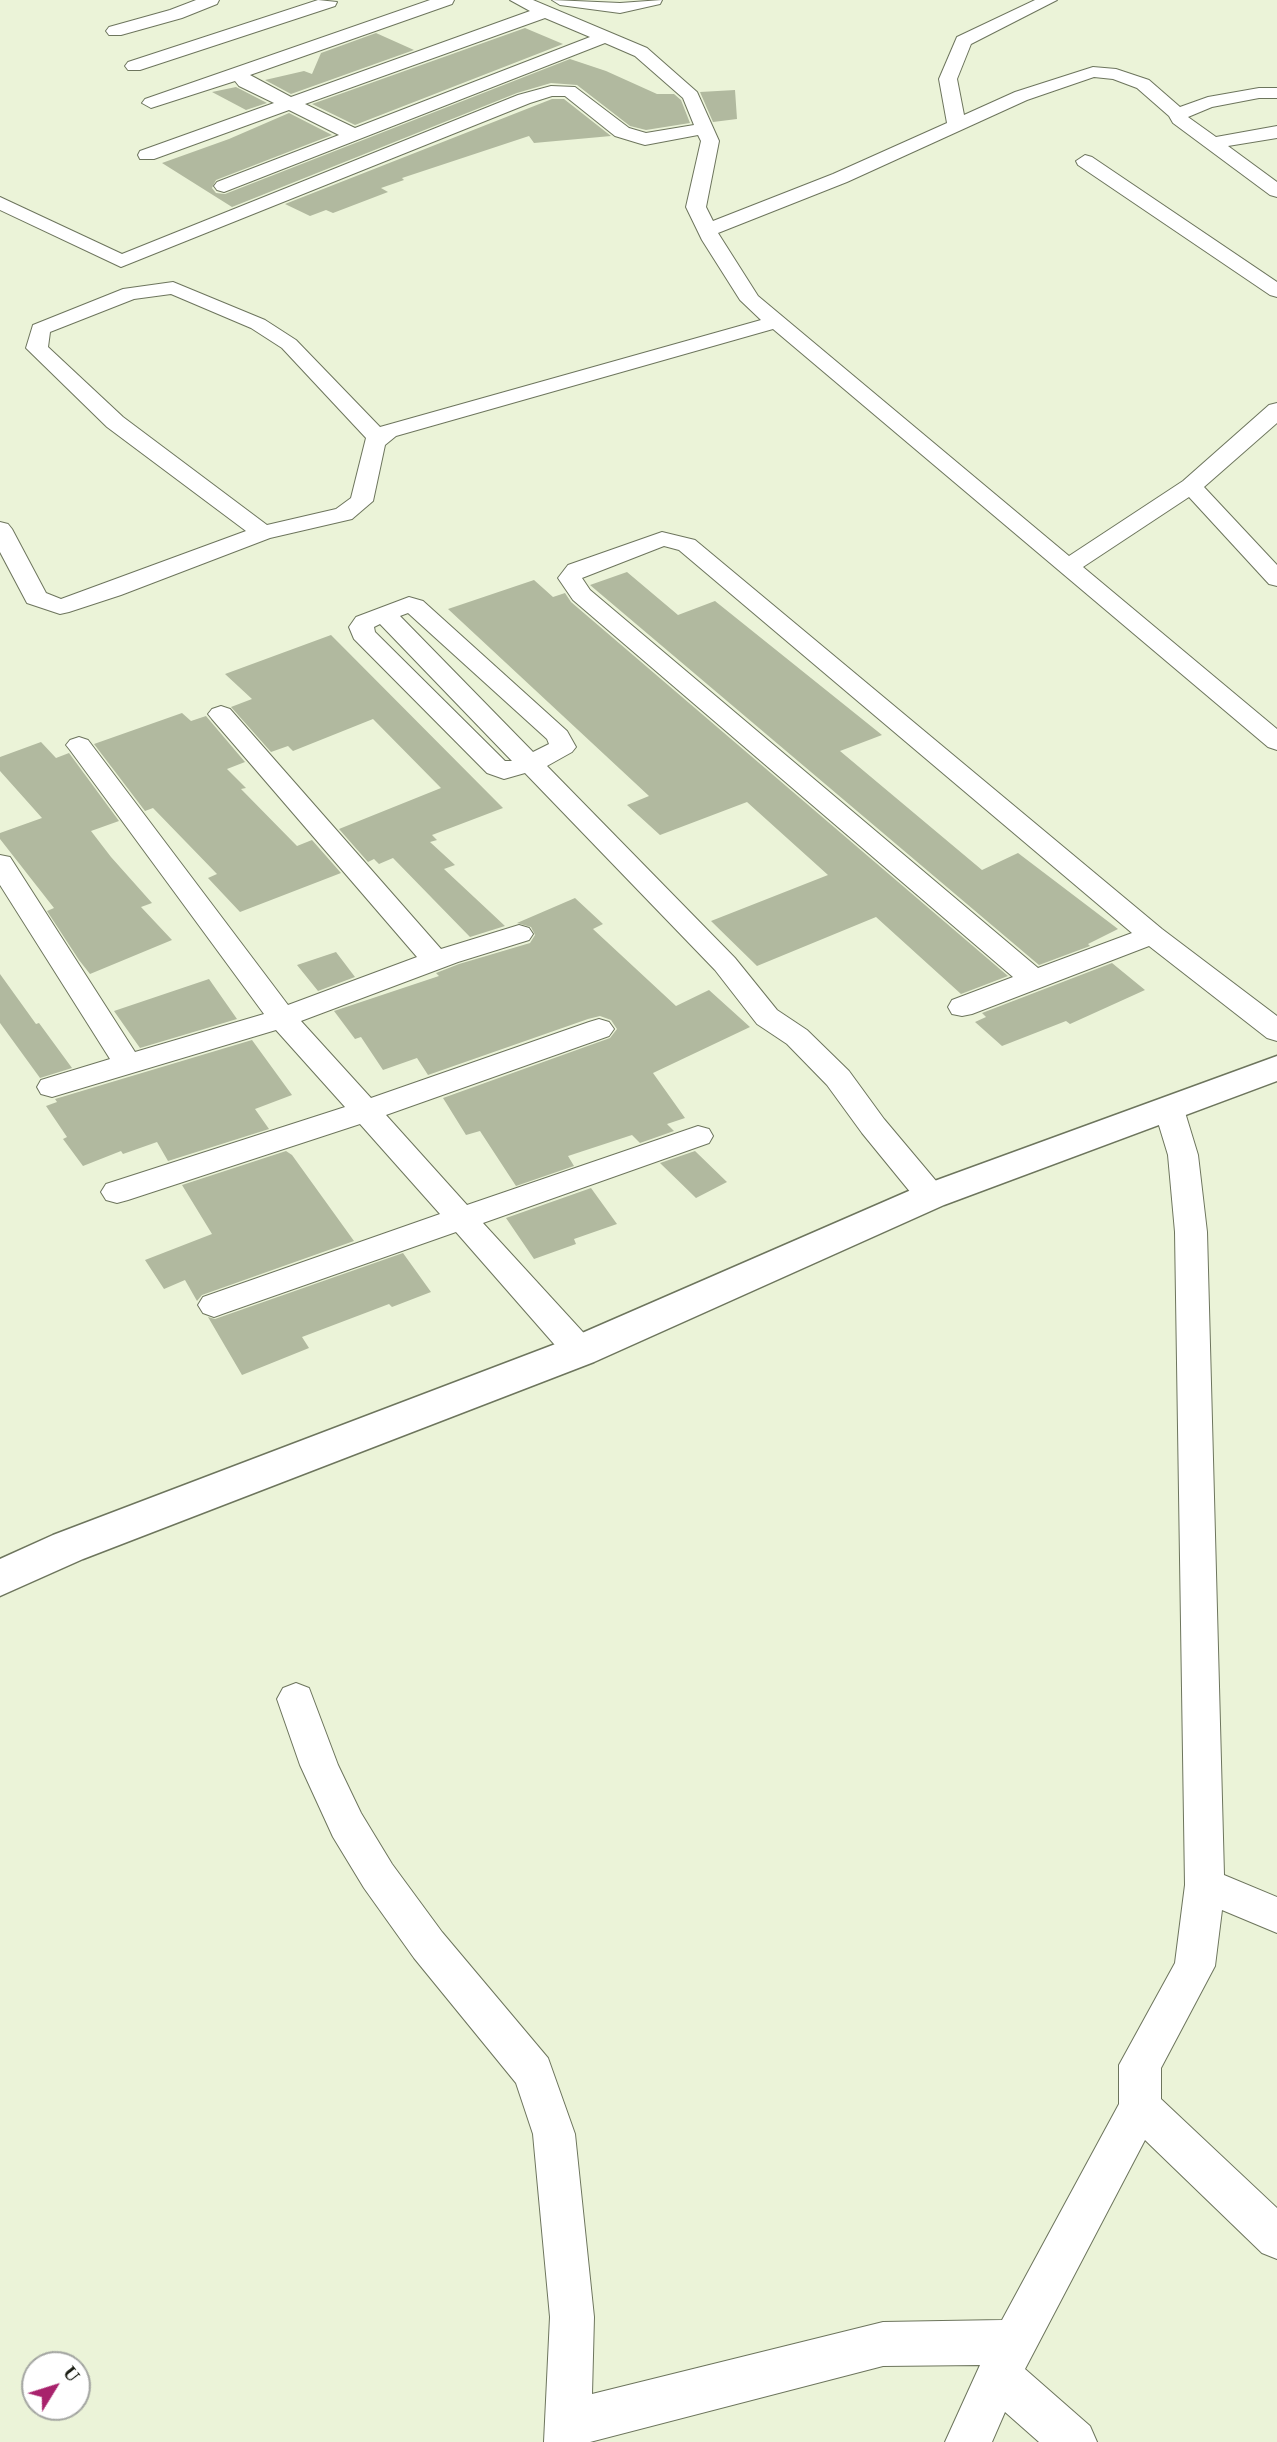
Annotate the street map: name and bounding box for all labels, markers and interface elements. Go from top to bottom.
north arrow [21,2351,91,2421]
text: U [59,2362,84,2386]

